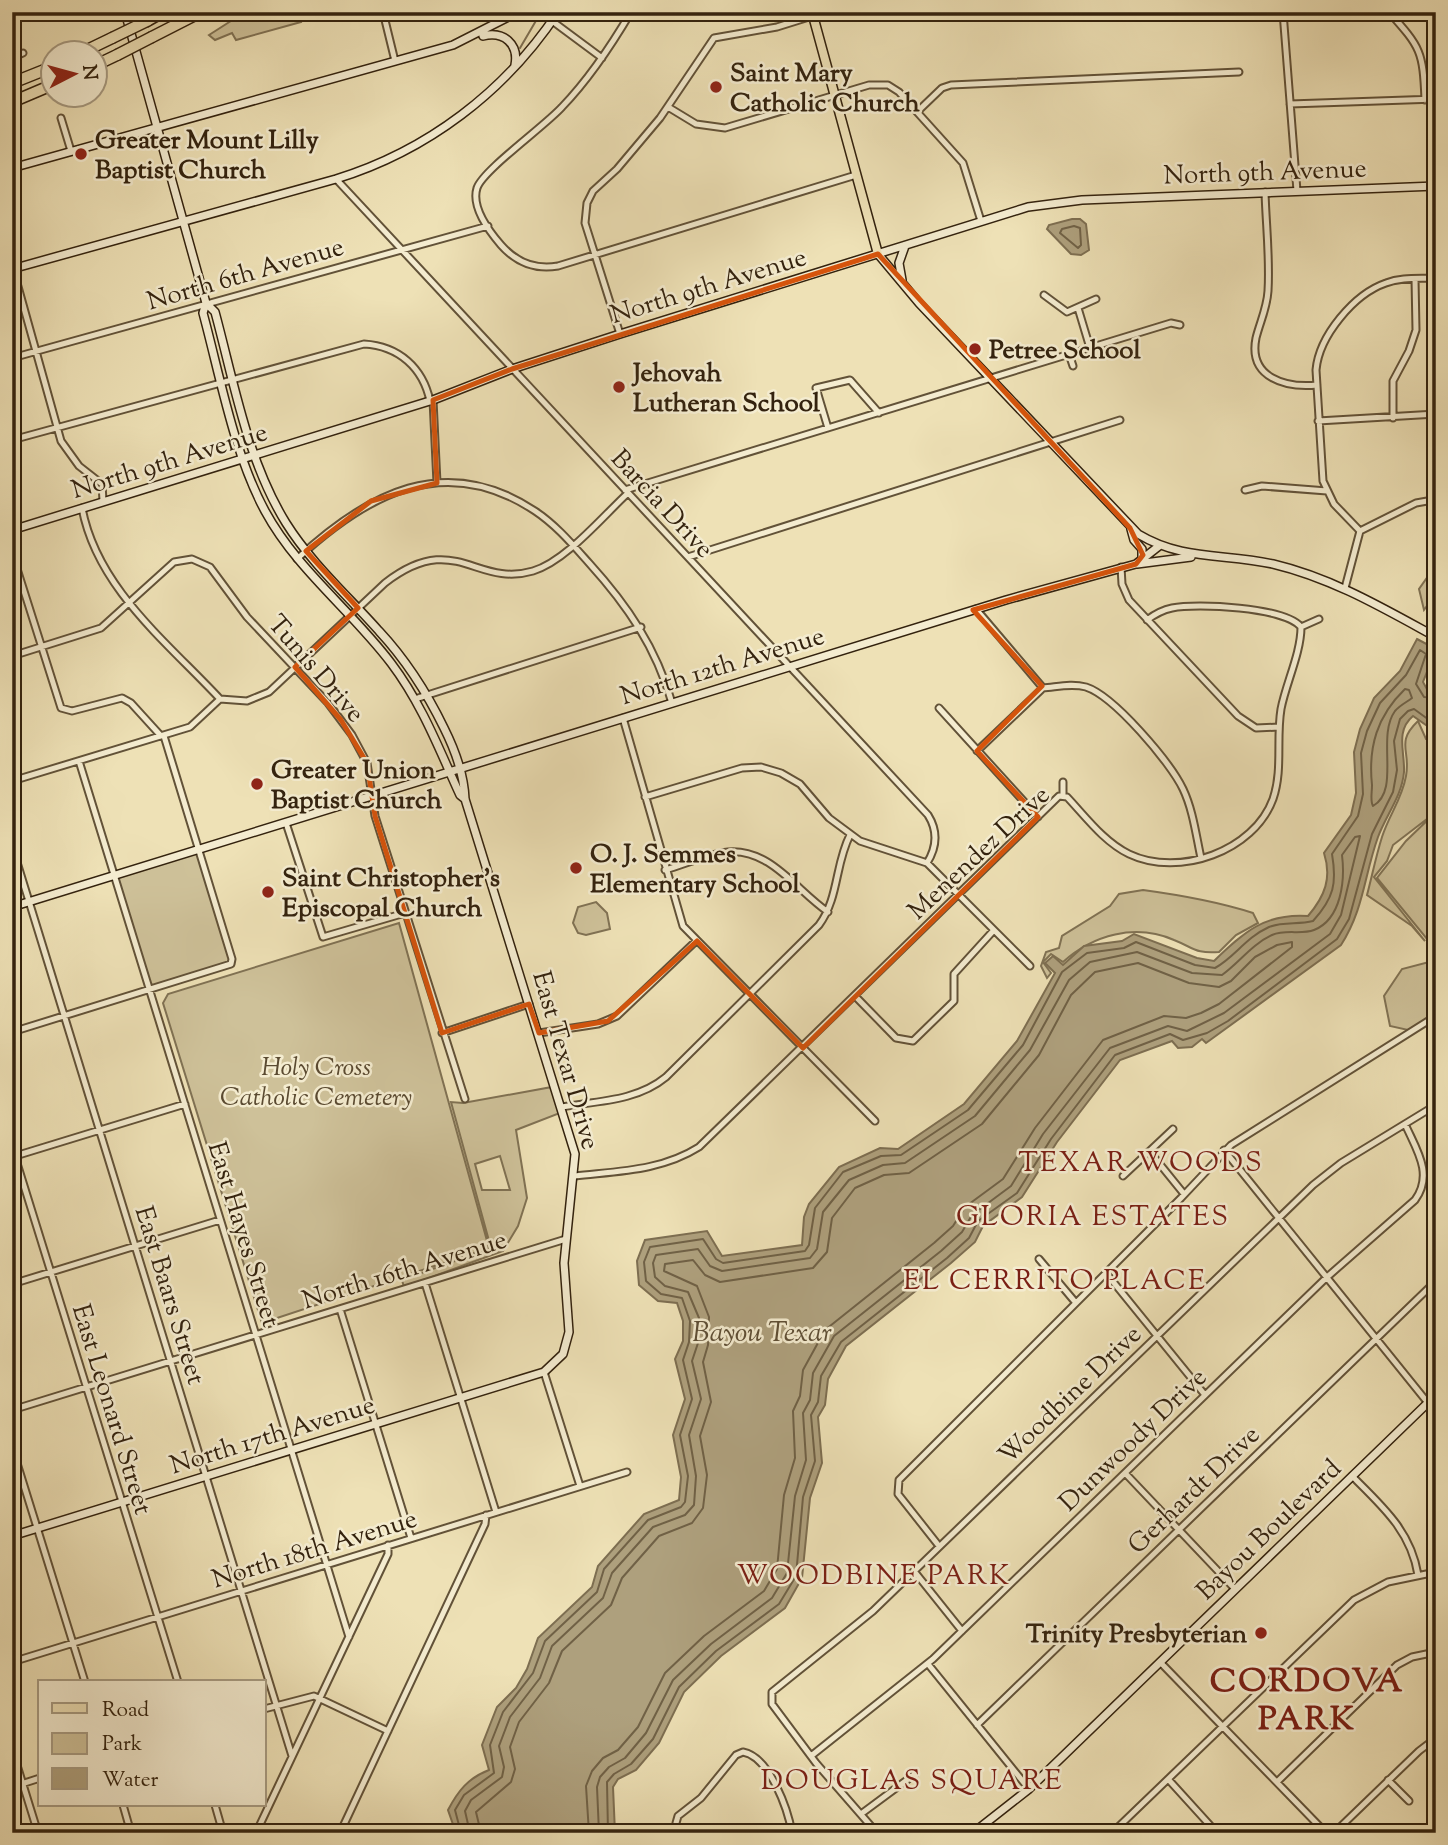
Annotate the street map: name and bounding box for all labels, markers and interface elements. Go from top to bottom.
north arrow [38,38,108,108]
place label: Saint Mary Catholic Church [730,56,920,123]
text: N [74,64,103,81]
marker: Saint Mary Catholic Church [708,79,724,95]
place label: Greater Mount Lilly Baptist Church [95,123,319,190]
marker: Greater Mount Lilly Baptist Church [73,146,89,162]
street label: North 9th Avenue [1163,151,1367,196]
street label: North 6th Avenue [143,230,349,321]
street label: North 9th Avenue [606,240,811,335]
place label: Petree School [989,333,1141,370]
marker: Petree School [967,341,983,357]
place label: Jehovah Lutheran School [631,356,821,423]
marker: Jehovah Lutheran School [611,379,627,395]
street label: North 9th Avenue [67,415,272,510]
street label: Barcia Drive [601,442,721,567]
street label: Tunis Drive [258,608,372,732]
street label: North 12th Avenue [616,619,829,716]
place label: Greater Union Baptist Church [271,753,443,820]
marker: Greater Union Baptist Church [249,776,265,792]
street label: Menendez Drive [900,778,1059,930]
place label: O. J. Semmes Elementary School [590,837,800,904]
marker: O. J. Semmes Elementary School [568,860,584,876]
place label: Saint Christopher's Episcopal Church [282,861,500,928]
marker: Saint Christopher's Episcopal Church [260,884,276,900]
street label: East Texar Drive [521,967,608,1154]
park label: Holy Cross Catholic Cemetery [220,1050,412,1117]
street label: East Hayes Street [197,1138,288,1332]
district label: TEXAR WOODS [1018,1144,1264,1184]
district label: GLORIA ESTATES [956,1198,1230,1238]
street label: East Baars Street [124,1202,213,1390]
street label: North 16th Avenue [298,1223,512,1320]
district label: EL CERRITO PLACE [903,1262,1207,1302]
street label: East Leonard Street [61,1300,160,1520]
water label: Bayou Texar [692,1314,832,1354]
street label: Woodbine Drive [991,1318,1151,1474]
street label: Dunwoody Drive [1052,1361,1216,1521]
street label: North 17th Avenue [166,1388,380,1485]
street label: Gerhardt Drive [1120,1418,1269,1564]
street label: Bayou Boulevard [1189,1452,1351,1610]
street label: North 18th Avenue [208,1502,422,1599]
district label: WOODBINE PARK [737,1557,1011,1597]
place label: Trinity Presbyterian [1026,1617,1248,1654]
marker: Trinity Presbyterian [1253,1625,1269,1641]
district label: CORDOVA PARK [1210,1659,1404,1745]
legend [38,1680,266,1806]
text: Road [102,1696,149,1726]
text: Park [102,1730,143,1760]
district label: DOUGLAS SQUARE [761,1762,1063,1802]
text: Water [102,1766,159,1796]

